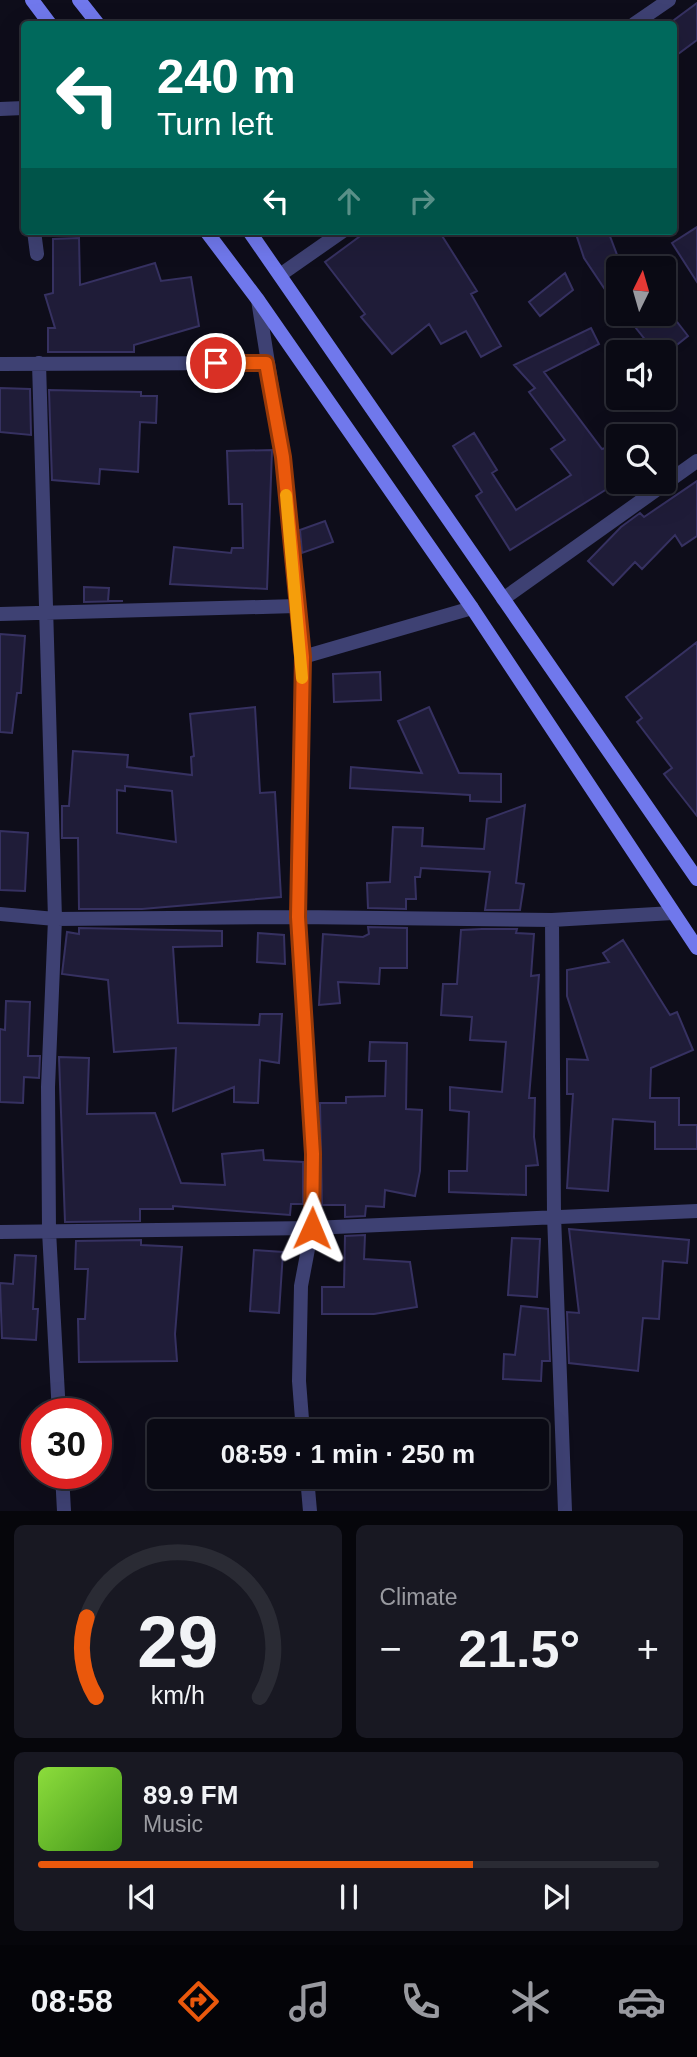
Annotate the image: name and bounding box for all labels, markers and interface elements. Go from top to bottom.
icon: left [42,49,133,140]
text: 240 m [157,49,296,103]
text: Turn left [157,106,273,142]
icon: left [257,182,295,220]
icon: ahead [330,182,368,220]
icon: right [403,182,441,220]
north arrow [606,256,676,326]
map controls [606,256,676,494]
pin [186,333,246,393]
button: sound [606,340,676,410]
icon: arrive [197,344,235,382]
button: search [606,424,676,494]
position arrow [275,1191,349,1265]
speed limit sign: 30 [21,1398,112,1489]
text: 08:59 · 1 min · 250 m [221,1439,475,1469]
text: Climate [380,1584,457,1610]
text: 29 [137,1602,218,1683]
text: 21.5° [458,1620,580,1678]
text: − [380,1628,402,1670]
text: + [637,1628,659,1670]
text: km/h [151,1681,205,1709]
text: 89.9 FM [143,1780,238,1810]
text: Music [143,1811,203,1837]
icon: previous [123,1878,161,1916]
icon: pause [330,1878,368,1916]
icon: next [537,1878,575,1916]
icon: directions [174,1977,223,2026]
icon: music [285,1977,334,2026]
icon: phone [396,1977,445,2026]
icon: climate [506,1977,555,2026]
icon: car [617,1977,666,2026]
text: 08:58 [31,1983,113,2019]

